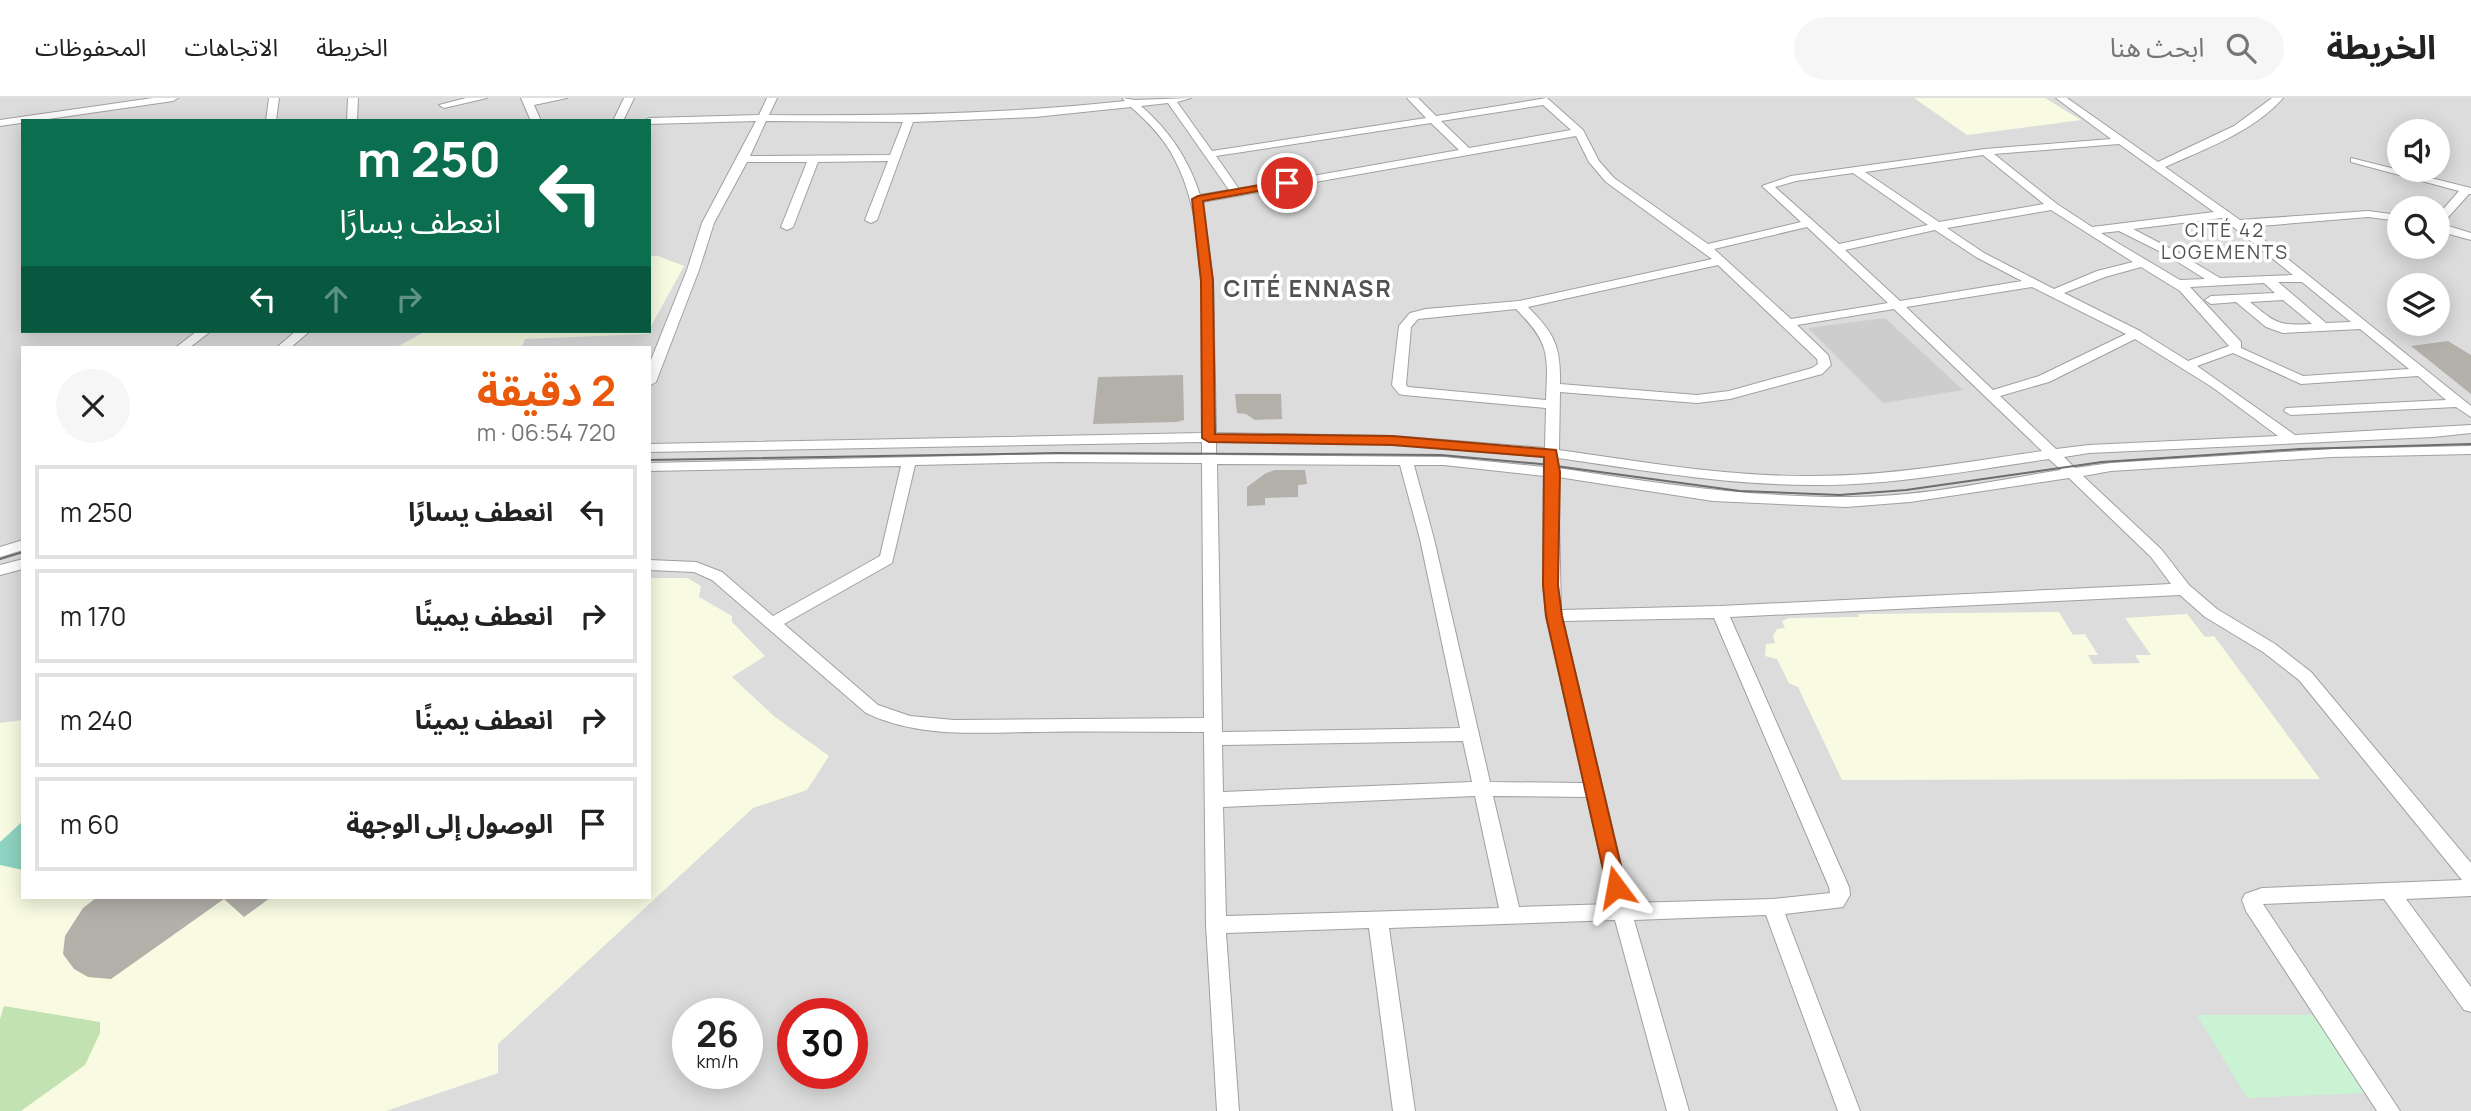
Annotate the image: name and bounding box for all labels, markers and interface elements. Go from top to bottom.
search box [1794,17,2284,80]
text: الخريطة [2326,24,2436,69]
text: ابحث هنا [2110,29,2204,65]
icon: search [2222,29,2260,67]
text: المحفوظات [35,30,146,63]
text: الاتجاهات [184,30,278,63]
text: الخريطة [316,30,388,63]
map controls [2387,119,2450,336]
button: sound [2387,119,2450,182]
text: 250 m [357,125,501,192]
icon: left [525,147,616,238]
pin [1257,153,1317,213]
icon: arrive [1268,164,1306,202]
button: search [2387,196,2450,259]
text: انعطف يسارًا [339,199,501,243]
district label: CITÉ 42 LOGEMENTS [2161,217,2289,265]
district label: CITÉ ENNASR [1223,272,1393,304]
button: layers [2387,273,2450,336]
icon: left [244,280,282,318]
icon: ahead [317,280,355,318]
icon: right [390,280,428,318]
text: 2 دقيقة [477,361,616,419]
button: close [56,369,130,443]
text: 720 m · 06:54 [477,416,616,448]
text: انعطف يسارًا [408,493,553,529]
icon: left [574,493,612,531]
text: 250 m [60,494,133,530]
text: انعطف يمينًا [415,597,553,633]
icon: right [574,597,612,635]
text: 170 m [60,598,126,634]
text: انعطف يمينًا [415,701,553,737]
icon: right [574,701,612,739]
text: 240 m [60,702,133,738]
text: الوصول إلى الوجهة [346,805,553,841]
icon: arrive [574,805,612,843]
text: 60 m [60,806,119,842]
position arrow [1579,850,1653,924]
speed limit sign: 30 [777,998,868,1089]
text: 26 [696,1010,739,1058]
text: km/h [697,1049,738,1073]

